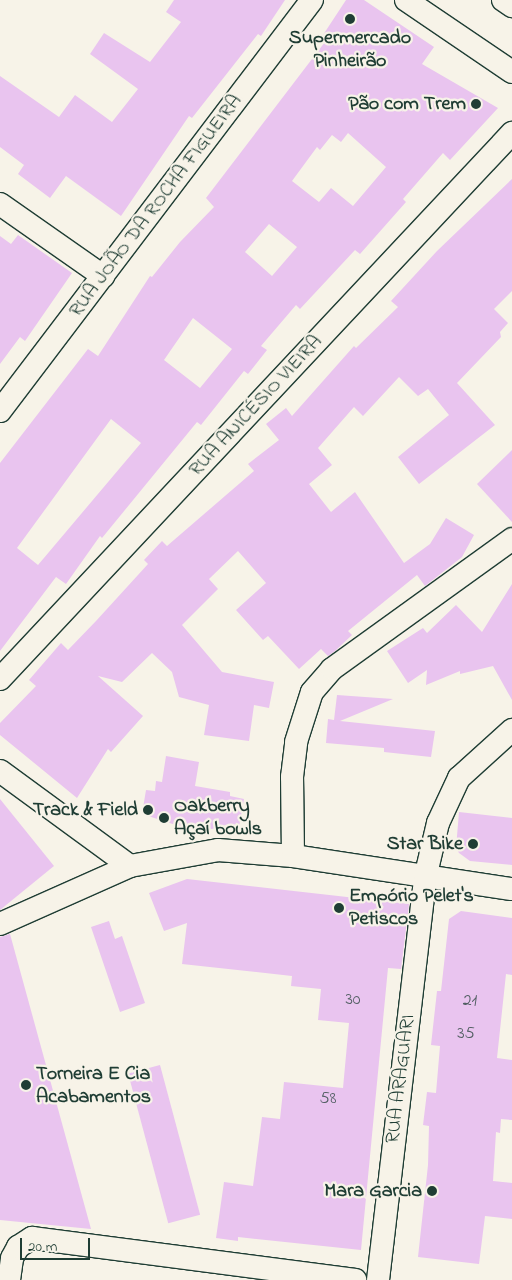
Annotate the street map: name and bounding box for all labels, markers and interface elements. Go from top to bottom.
marker: Supermercado Pinheirão [344,13,356,25]
place label: Supermercado Pinheirão [289,27,411,74]
street label: RUA JOÃO DA ROCHA FIGUEIRA [64,90,248,322]
place label: Pão com Trem [348,92,466,116]
marker: Pão com Trem [470,98,482,110]
street label: RUA ANICÉSIO VIEIRA [184,330,328,482]
place label: Oakberry Açaí bowls [174,794,262,841]
place label: Track & Field [33,798,138,822]
marker: Track & Field [142,804,154,816]
marker: Oakberry Açaí bowls [158,812,170,824]
place label: Star Bike [387,832,463,856]
marker: Star Bike [467,838,479,850]
place label: Empório Pelet's Petiscos [349,884,474,931]
marker: Empório Pelet's Petiscos [333,902,345,914]
house number: 30 [345,989,361,1011]
house number: 21 [463,990,477,1012]
street label: RUA ARAGUARI [381,1013,421,1145]
house number: 35 [457,1023,475,1045]
place label: Torneira E Cia Acabamentos [36,1062,151,1109]
marker: Torneira E Cia Acabamentos [20,1079,32,1091]
house number: 58 [319,1088,337,1110]
place label: Mara Garcia [324,1179,422,1203]
marker: Mara Garcia [426,1185,438,1197]
scale bar [22,1228,92,1260]
text: 20 m [28,1236,57,1258]

